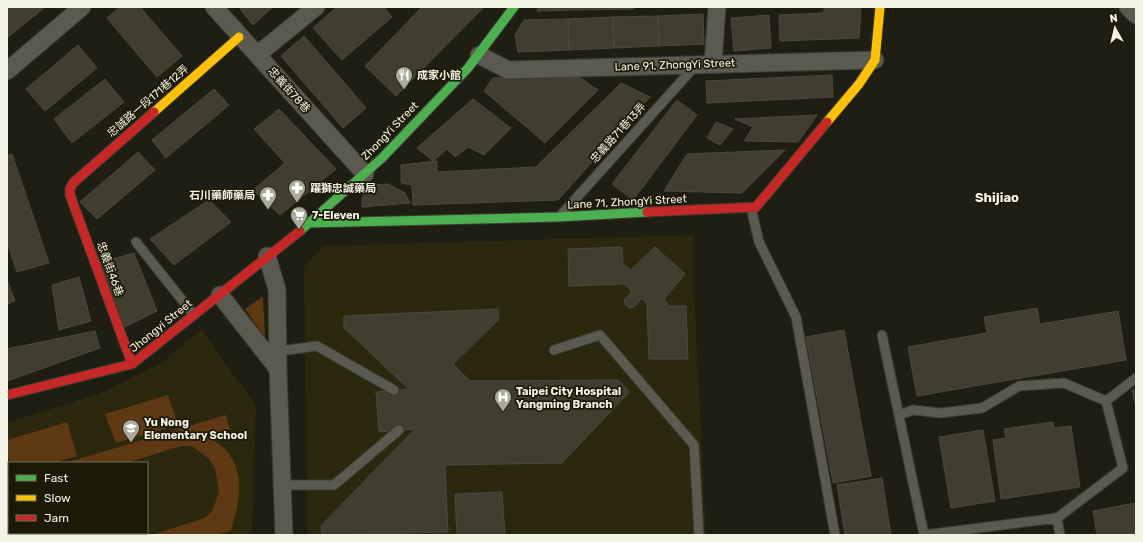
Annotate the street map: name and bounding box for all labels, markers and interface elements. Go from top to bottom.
north arrow [1095,8,1135,48]
text: N [1109,12,1119,26]
street label: Lane 91, ZhongYi Street [615,56,736,74]
street label: 忠誠路一段171巷12弄 [105,62,191,140]
street label: 忠義街78巷 [265,65,313,115]
restaurant icon: 成家小館 [394,65,414,90]
place label: 成家小館 [417,69,461,82]
street label: ZhongYi Street [359,99,422,163]
street label: 忠義路71巷13弄 [588,100,648,166]
pharmacy icon: 躍獅忠誠藥局 [287,178,307,203]
place label: 躍獅忠誠藥局 [310,182,376,195]
pharmacy icon: 石川藥師藥局 [258,185,278,210]
place label: 石川藥師藥局 [189,189,255,202]
district label: Shijiao [975,190,1019,205]
street label: Lane 71, ZhongYi Street [567,192,688,212]
supermarket icon: 7-Eleven [289,205,309,230]
place label: 7-Eleven [312,209,360,222]
street label: 忠義街46巷 [94,240,126,298]
street label: Jhongyi Street [127,296,195,355]
place label: Taipei City Hospital Yangming Branch [516,385,621,411]
hospital icon: Taipei City Hospital Yangming Branch [493,387,513,412]
place label: Yu Nong Elementary School [144,416,247,442]
school or university icon: Yu Nong Elementary School [121,418,141,443]
legend [8,462,148,534]
text: Fast [44,471,68,485]
text: Slow [44,491,71,505]
text: Jam [44,511,69,525]

